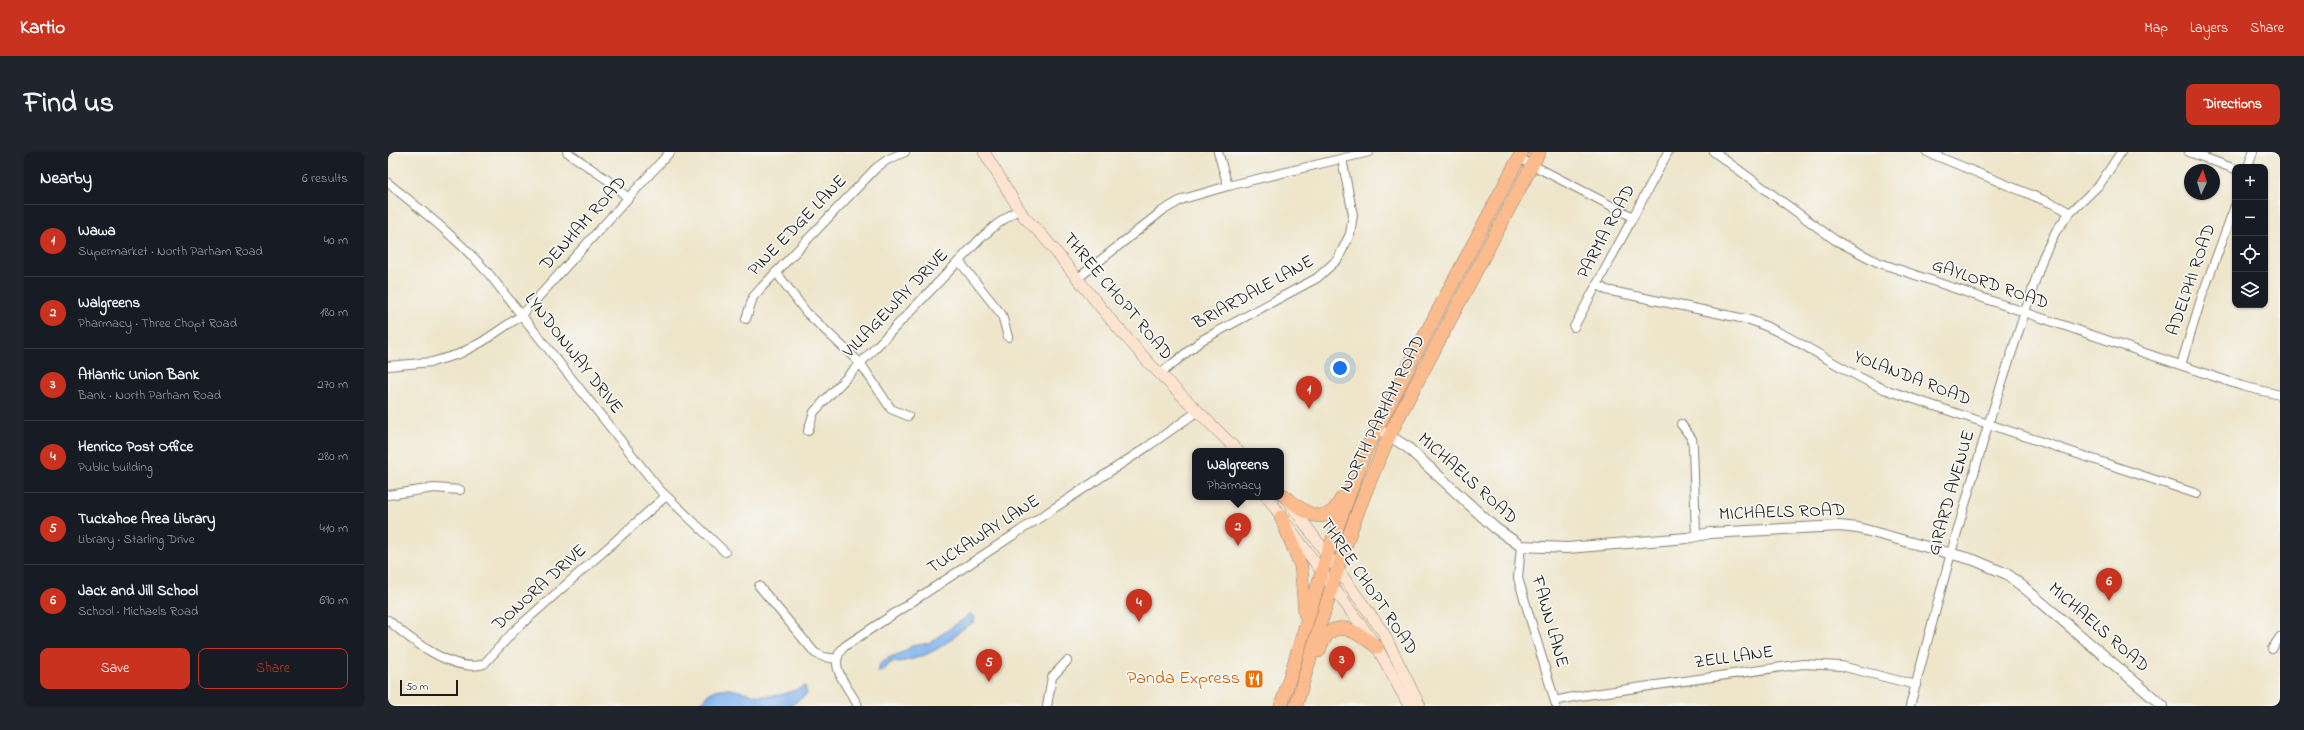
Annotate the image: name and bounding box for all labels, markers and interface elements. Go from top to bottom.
text: Kartio [20,15,65,42]
text: Map [2144,18,2168,39]
text: Layers [2190,18,2228,39]
text: Share [2250,18,2284,39]
text: Find us [24,84,114,125]
button: Directions [2186,84,2280,125]
north arrow [2184,164,2220,200]
map controls [2232,164,2268,308]
button: + [2232,164,2268,200]
text: Nearby [40,166,92,191]
text: 6 results [302,169,348,188]
street label: PINE EDGE LANE [743,169,854,283]
street label: DENHAM ROAD [534,171,634,278]
street label: PARMA ROAD [1571,180,1643,284]
button: − [2232,200,2268,236]
text: Wawa [78,220,116,242]
street label: ADELPHI ROAD [2161,221,2223,339]
street label: THREE CHOPT ROAD [1056,228,1178,366]
text: 1 [51,231,55,250]
text: 40 m [324,231,348,250]
button: locate [2232,236,2268,272]
text: Supermarket · North Parham Road [78,242,263,261]
street label: VILLAGEWAY DRIVE [836,244,955,365]
street label: BRIARDALE LANE [1188,249,1319,337]
street label: GAYLORD ROAD [1928,253,2052,317]
button: layers [2232,272,2268,308]
street label: LYNDONWAY DRIVE [517,288,629,420]
text: Walgreens [78,292,140,314]
text: 2 [50,303,56,322]
text: 180 m [320,303,348,322]
text: Pharmacy · Three Chopt Road [78,314,237,333]
street label: NORTH PARHAM ROAD [1334,331,1432,497]
street label: YOLANDA ROAD [1850,345,1974,413]
your location [1330,358,1350,378]
text: Atlantic Union Bank [78,364,199,386]
text: 3 [50,375,56,394]
text: 270 m [317,375,348,394]
pin: 1 [1296,376,1322,409]
text: Bank · North Parham Road [78,386,221,405]
street label: MICHAELS ROAD [1411,427,1523,531]
street label: GIRARD AVENUE [1922,427,1982,559]
text: Henrico Post Office [78,436,193,458]
text: 4 [50,447,56,466]
text: 280 m [318,447,348,466]
popup [1192,448,1284,500]
text: Walgreens [1207,454,1269,476]
text: Public building [78,458,153,477]
text: Pharmacy [1207,476,1261,495]
street label: TUCKAWAY LANE [922,489,1046,581]
street label: MICHAELS ROAD [1718,498,1846,528]
text: Tuckahoe Area Library [78,508,215,530]
pin: 2 [1225,513,1251,546]
street label: THREE CHOPT ROAD [1313,514,1423,660]
text: 5 [49,519,57,538]
text: 410 m [320,519,348,538]
text: Library · Starling Drive [78,530,195,549]
street label: DONORA DRIVE [486,538,593,638]
pin: 6 [2096,568,2122,601]
street label: FAWN LANE [1523,572,1574,671]
street label: MICHAELS ROAD [2042,577,2154,679]
text: Jack and Jill School [78,580,198,602]
pin: 4 [1126,589,1152,622]
text: 6 [50,591,56,610]
text: 690 m [319,591,348,610]
text: School · Michaels Road [78,602,198,621]
street label: ZELL LANE [1693,640,1775,676]
pin: 3 [1329,646,1355,679]
button: Save [40,648,190,689]
button: Share [198,648,348,689]
pin: 5 [976,649,1002,682]
place label: Panda Express [1127,666,1240,692]
restaurant icon: Panda Express [1243,668,1265,690]
scale bar [400,678,458,697]
text: 50 m [406,679,428,695]

